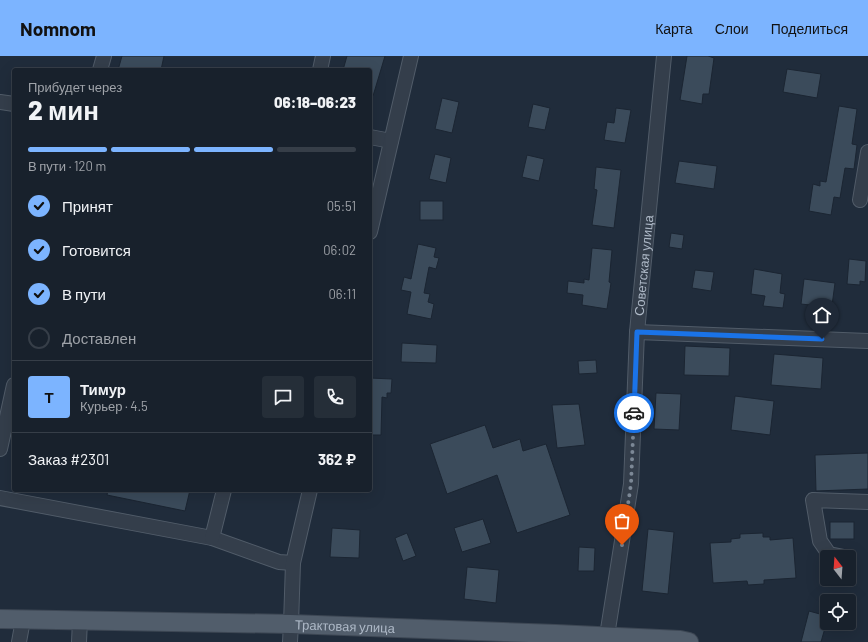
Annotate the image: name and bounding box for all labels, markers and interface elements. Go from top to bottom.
text: Nomnom [20,17,96,40]
text: Карта [655,20,693,37]
text: Слои [715,20,749,37]
text: Поделиться [771,20,848,37]
text: Прибудет через [28,79,122,95]
text: 06:18–06:23 [274,93,356,111]
text: 2 мин [28,94,99,125]
text: В пути · 120 m [28,158,106,174]
icon: check [28,195,50,217]
text: Принят [62,197,113,215]
text: 05:51 [327,198,356,214]
street label: Советская улица [631,214,656,317]
icon: check [28,239,50,261]
text: Готовится [62,241,131,259]
text: 06:02 [323,242,356,258]
icon: check [28,283,50,305]
text: В пути [62,285,106,303]
text: 06:11 [328,286,356,302]
pin [805,298,839,339]
icon: home [811,304,833,326]
text: Доставлен [62,329,136,347]
button: chat [262,376,304,418]
button: phone [314,376,356,418]
text: Тимур [80,380,126,398]
text: Т [44,388,54,406]
courier [614,393,654,433]
text: Курьер · 4.5 [80,398,148,414]
icon: car [623,402,645,424]
text: Заказ #2301 [28,450,109,468]
text: 362 ₽ [318,450,356,468]
pin [605,504,639,545]
icon: bag [611,510,633,532]
north arrow [820,550,856,586]
map controls [820,550,856,630]
button: locate [820,594,856,630]
street label: Трактовая улица [295,616,396,636]

